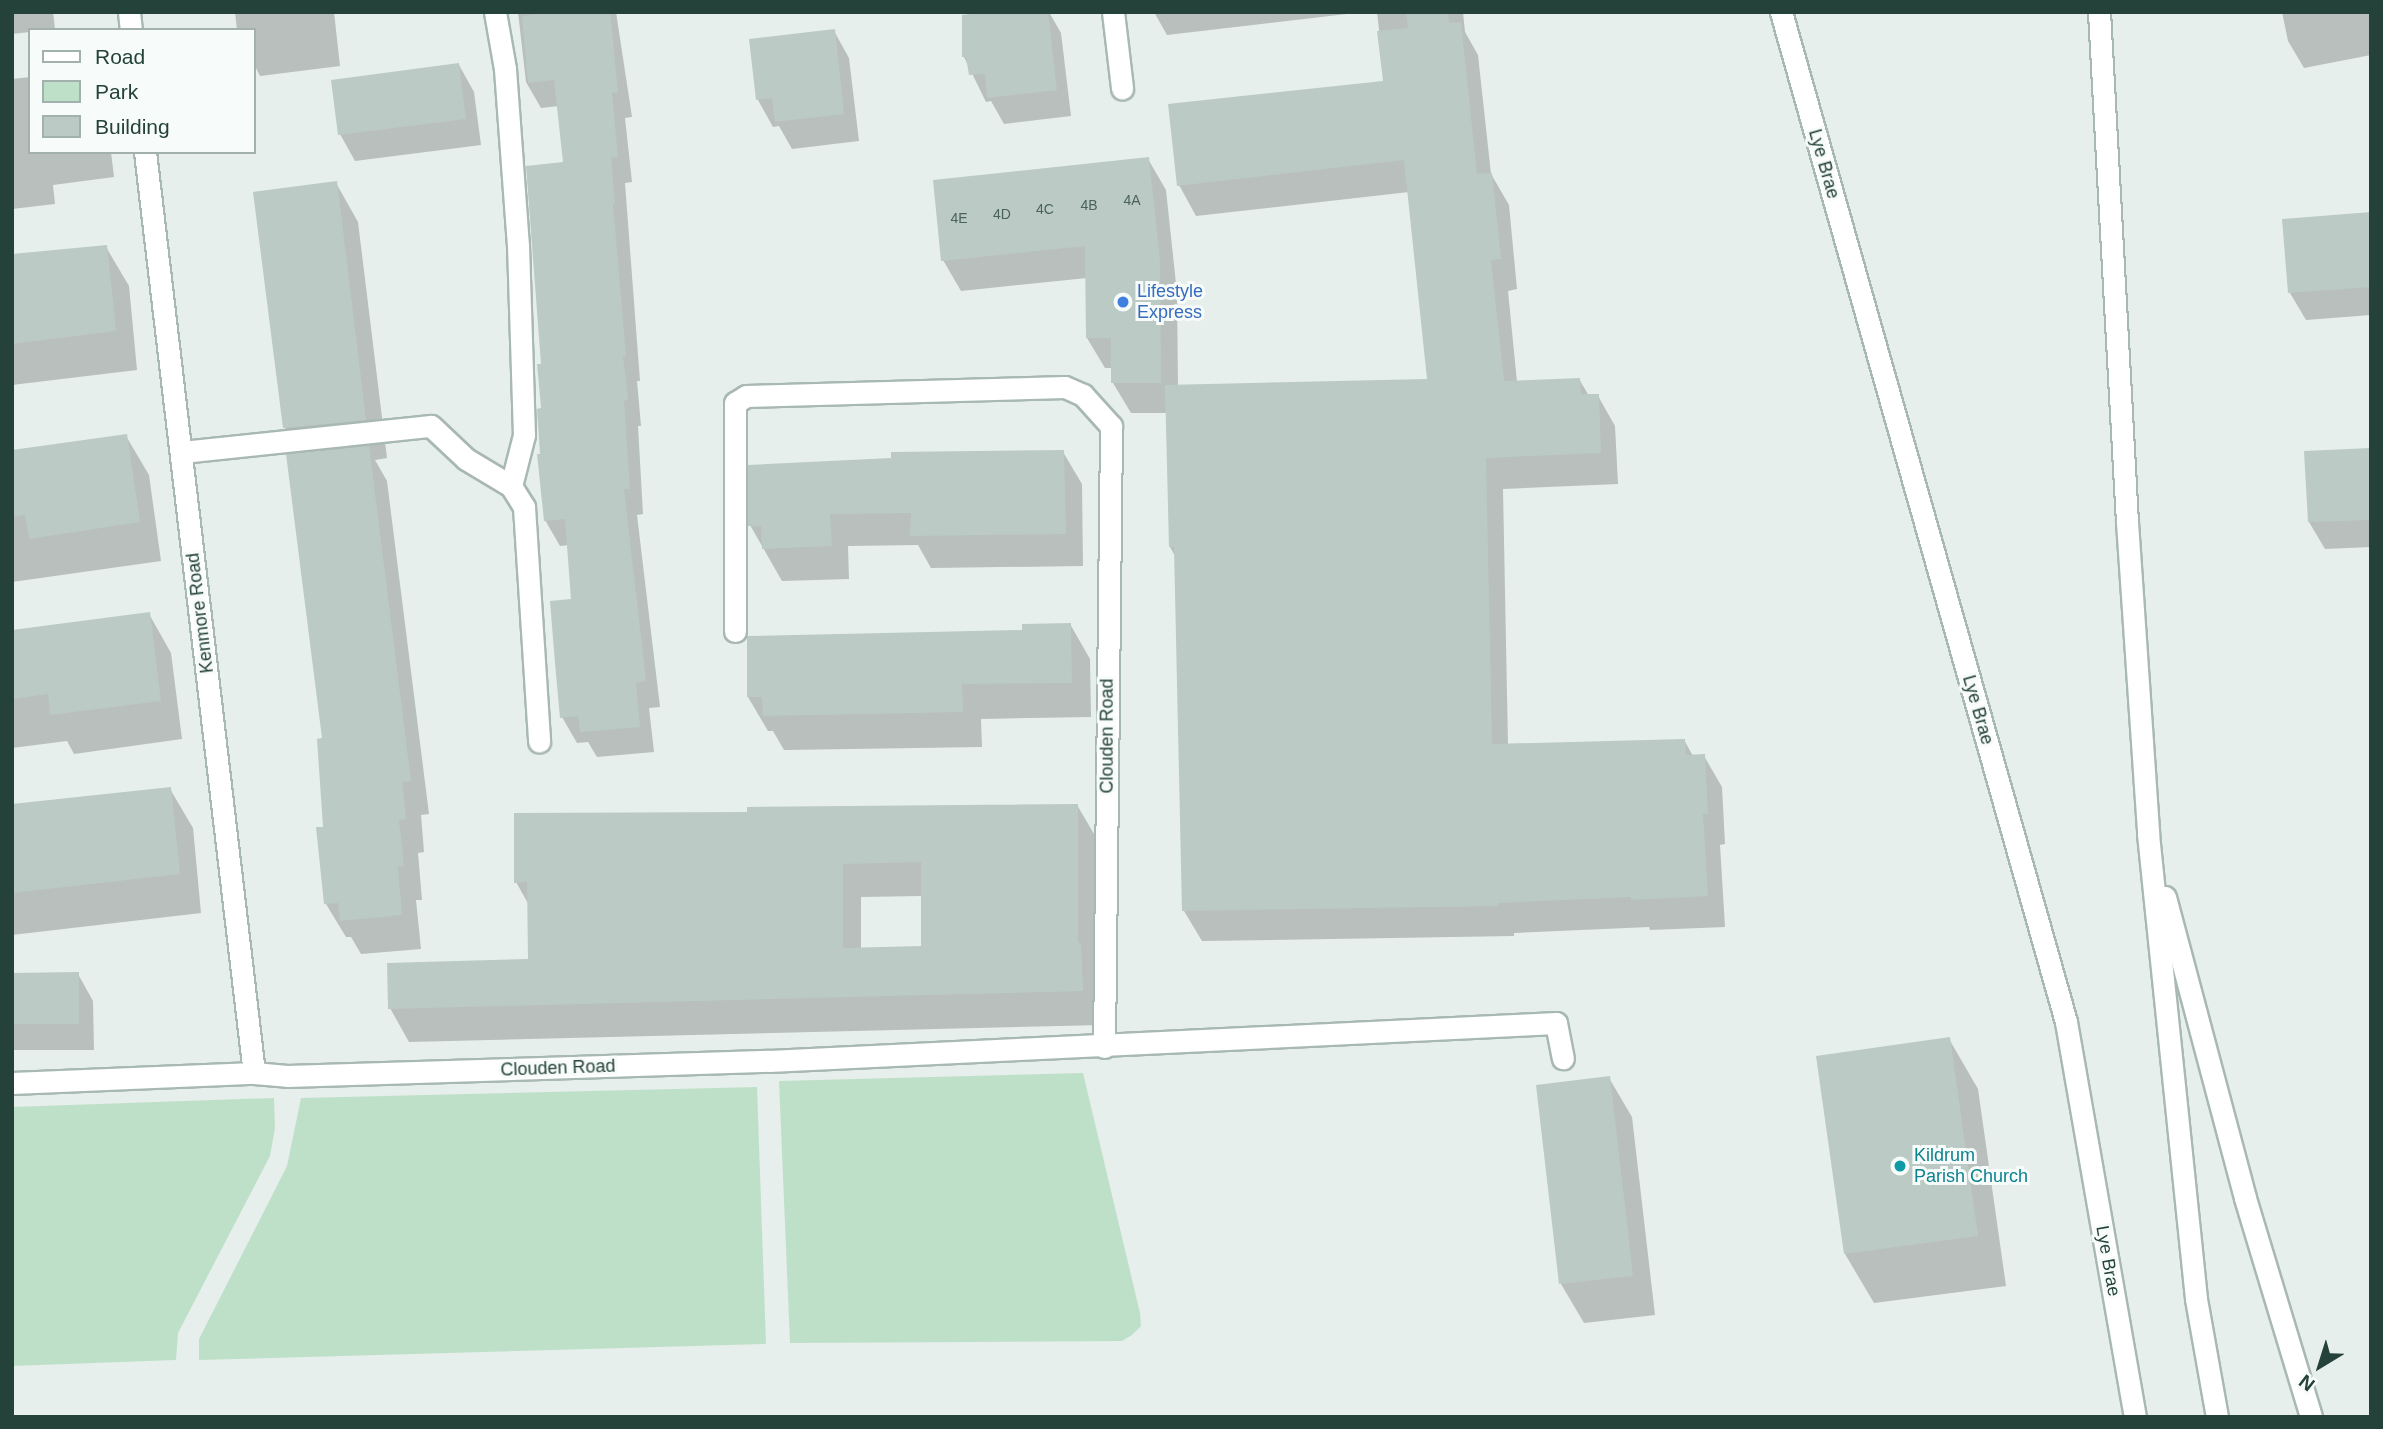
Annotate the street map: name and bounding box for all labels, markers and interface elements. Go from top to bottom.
legend [28,28,256,154]
text: Road [95,45,145,68]
text: Park [95,80,138,103]
text: Building [95,115,170,138]
street label: Lye Brae [1804,127,1844,201]
house number: 4A [1123,192,1141,208]
house number: 4B [1080,197,1098,213]
house number: 4C [1036,201,1054,217]
house number: 4D [993,206,1011,222]
house number: 4E [950,210,968,226]
place label: Lifestyle Express [1137,281,1203,324]
marker: Lifestyle Express [1115,294,1131,310]
street label: Kenmore Road [182,552,218,674]
street label: Lye Brae [1958,673,1998,747]
street label: Clouden Road [1096,678,1118,794]
street label: Clouden Road [500,1055,616,1081]
place label: Kildrum Parish Church [1914,1145,2028,1188]
marker: Kildrum Parish Church [1892,1158,1908,1174]
street label: Lye Brae [2091,1224,2125,1298]
north arrow [2285,1331,2355,1401]
text: N [2295,1370,2319,1395]

